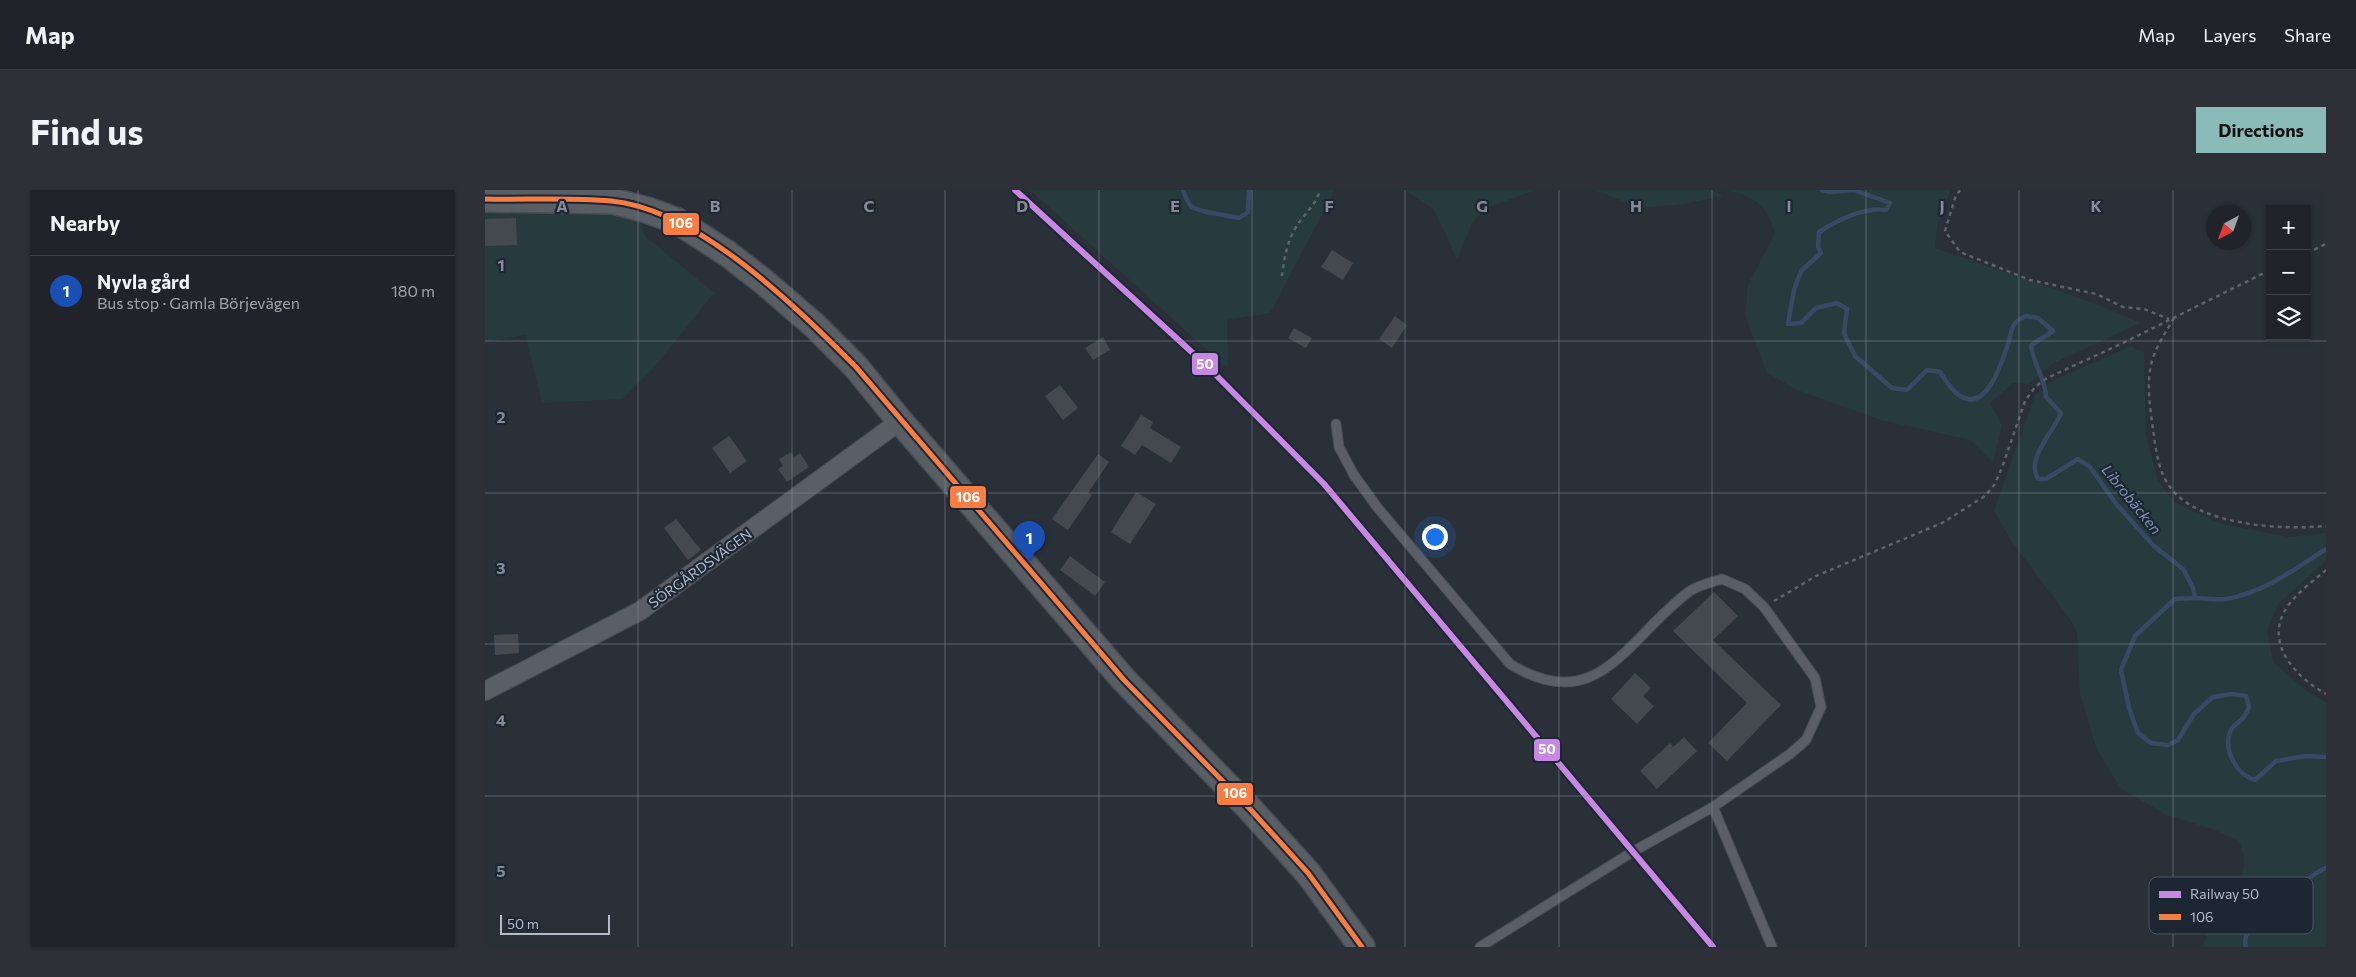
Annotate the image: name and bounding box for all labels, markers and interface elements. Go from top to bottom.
text: Map [25,20,75,49]
text: Map [2138,24,2175,46]
text: Layers [2203,24,2256,46]
text: Share [2284,24,2331,46]
button: Directions [2196,107,2326,153]
text: Find us [30,109,144,152]
text: A [556,196,568,215]
text: B [710,196,721,215]
text: C [864,196,875,215]
text: D [1016,196,1028,215]
text: E [1170,196,1180,215]
text: F [1324,196,1334,215]
text: G [1476,196,1488,215]
text: H [1630,196,1642,215]
text: I [1786,196,1792,215]
text: J [1939,196,1945,215]
text: K [2090,196,2102,215]
north arrow [2206,205,2251,250]
map controls [2266,205,2311,340]
button: + [2266,205,2311,250]
text: Nearby [50,210,120,235]
line badge: 106 [662,212,700,236]
text: 106 [669,214,693,231]
button: − [2266,250,2311,295]
text: 1 [497,255,505,274]
text: Nyvla gård [97,270,190,293]
text: 1 [62,281,70,300]
text: 180 m [391,281,435,300]
text: Bus stop · Gamla Börjevägen [97,293,300,312]
button: layers [2266,295,2311,340]
line badge: 50 [1191,352,1219,376]
text: 50 [1196,355,1214,372]
text: 2 [496,407,506,426]
water label: Librobäcken [2098,461,2166,537]
line badge: 106 [949,485,987,509]
text: 106 [956,488,980,505]
pin: 1 [1013,521,1045,562]
your location [1422,524,1448,550]
street label: SÖRGÅRDSVÄGEN [645,525,755,611]
text: 3 [496,558,506,577]
text: 4 [496,710,506,729]
line badge: 50 [1533,738,1561,762]
text: 50 [1538,740,1556,757]
line badge: 106 [1216,782,1254,806]
text: 106 [1223,784,1247,801]
text: 5 [496,861,506,880]
legend [2149,877,2313,934]
text: Railway 50 [2190,885,2259,902]
text: 106 [2190,908,2214,925]
scale bar [500,912,610,935]
text: 50 m [507,915,539,932]

